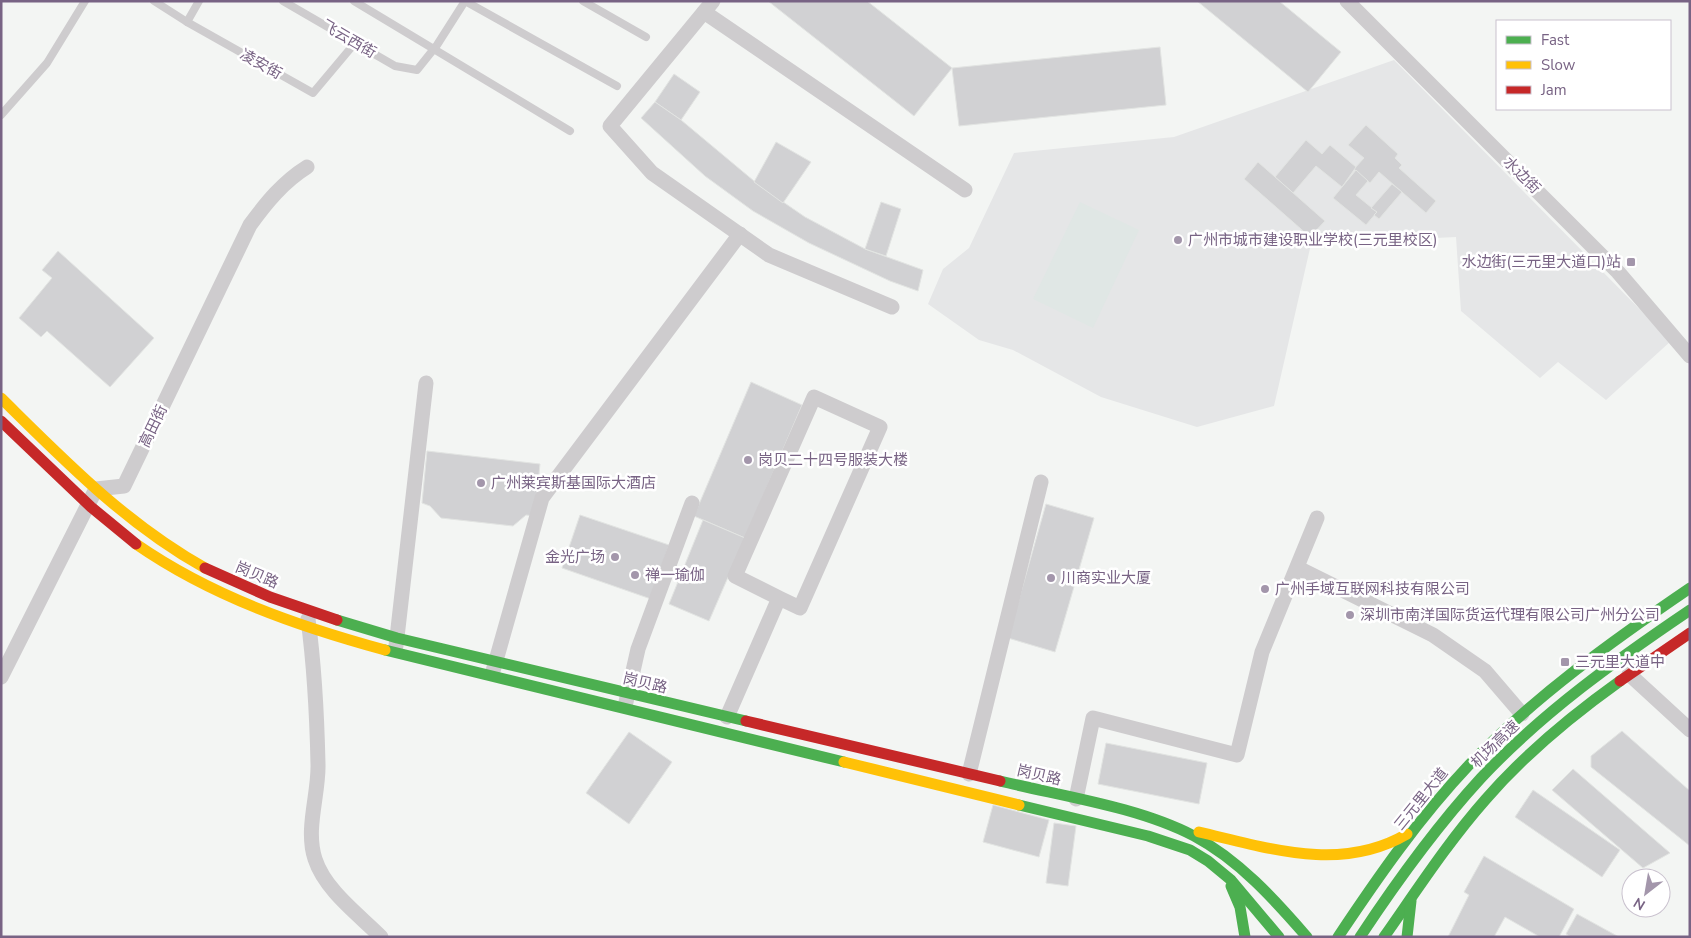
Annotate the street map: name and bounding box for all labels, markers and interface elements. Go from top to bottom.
street label: 飞云西街 [318,15,380,63]
legend [1496,20,1671,110]
text: Fast [1541,30,1570,50]
street label: 凌安街 [236,44,286,84]
text: Slow [1541,55,1576,75]
text: Jam [1540,80,1567,100]
street label: 水边街 [1499,152,1545,198]
place label: 广州市城市建设职业学校(三元里校区) [1188,230,1438,250]
marker: 广州市城市建设职业学校(三元里校区) [1172,234,1184,246]
place label: 水边街(三元里大道口)站 [1461,252,1621,272]
marker: 水边街(三元里大道口)站 [1625,256,1637,268]
street label: 高田街 [134,401,172,451]
place label: 岗贝二十四号服装大楼 [758,450,908,470]
marker: 岗贝二十四号服装大楼 [742,454,754,466]
place label: 广州莱宾斯基国际大酒店 [491,473,656,493]
marker: 广州莱宾斯基国际大酒店 [475,477,487,489]
place label: 金光广场 [545,547,605,567]
marker: 金光广场 [609,551,621,563]
street label: 岗贝路 [232,557,282,593]
place label: 禅一瑜伽 [645,565,705,585]
place label: 川商实业大厦 [1061,568,1151,588]
marker: 禅一瑜伽 [629,569,641,581]
marker: 川商实业大厦 [1045,572,1057,584]
place label: 广州手域互联网科技有限公司 [1275,579,1470,599]
marker: 广州手域互联网科技有限公司 [1259,583,1271,595]
place label: 深圳市南洋国际货运代理有限公司广州分公司 [1360,605,1660,625]
marker: 深圳市南洋国际货运代理有限公司广州分公司 [1344,609,1356,621]
place label: 三元里大道中 [1575,652,1665,672]
marker: 三元里大道中 [1559,656,1571,668]
street label: 岗贝路 [621,668,669,698]
street label: 机场高速 [1466,716,1524,772]
street label: 岗贝路 [1015,760,1063,790]
street label: 三元里大道 [1390,764,1452,834]
north arrow [1621,868,1671,918]
text: N [1630,893,1649,915]

